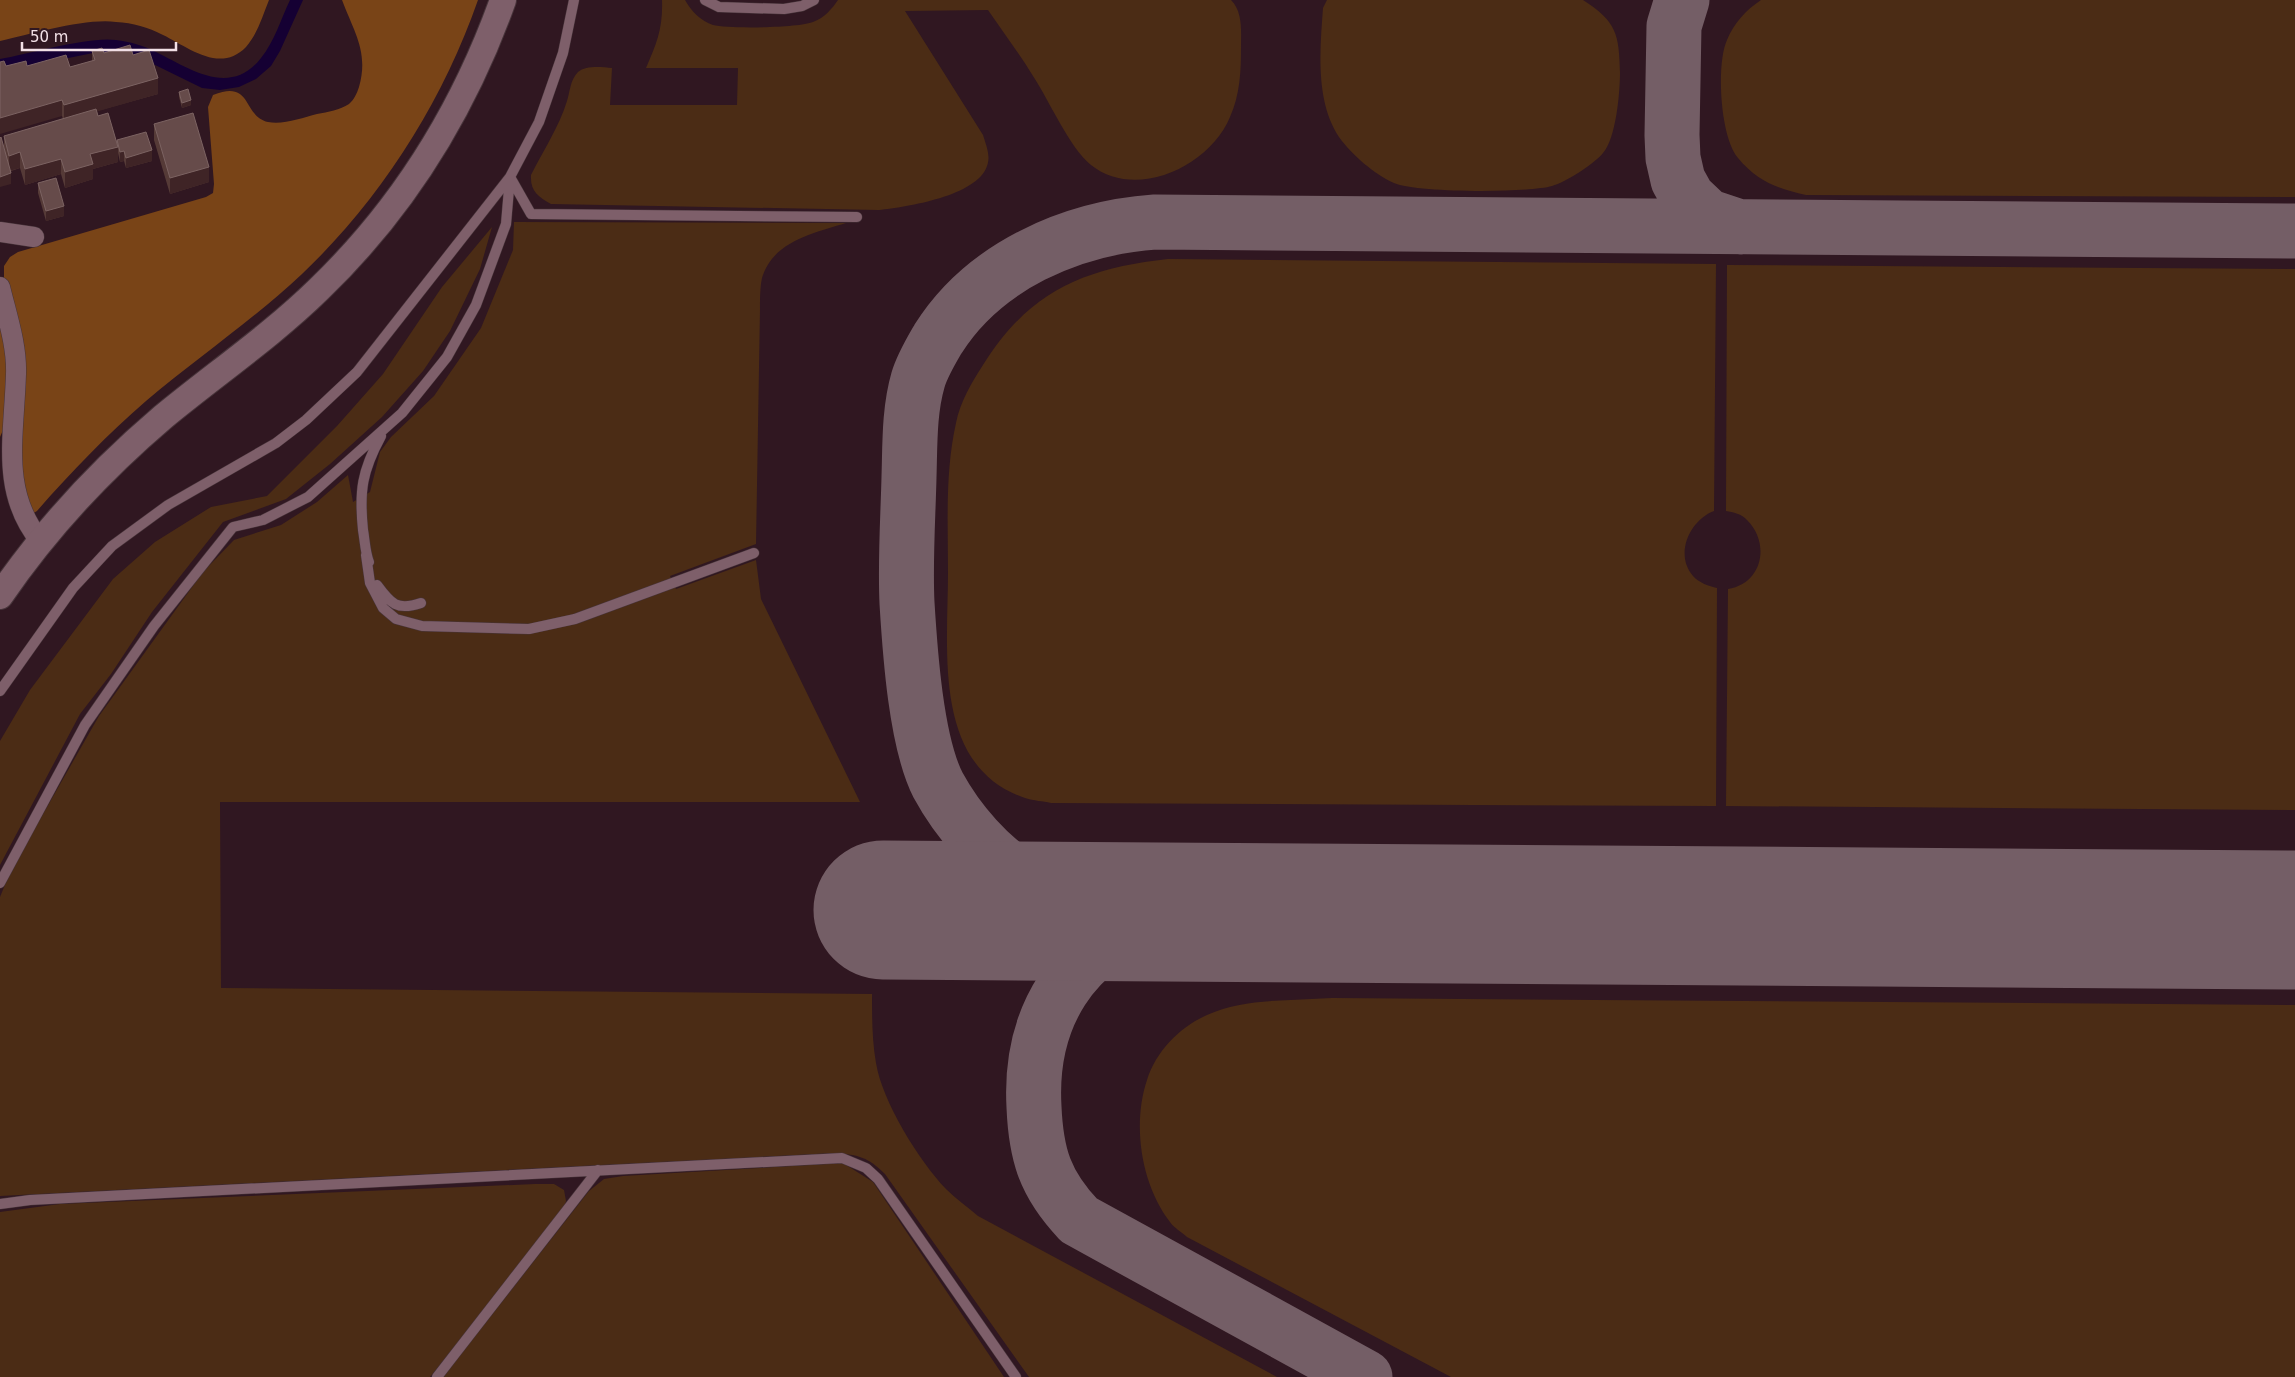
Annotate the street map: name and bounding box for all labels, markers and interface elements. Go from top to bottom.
scale bar [22,20,176,52]
text: 50 m [30,28,68,46]

